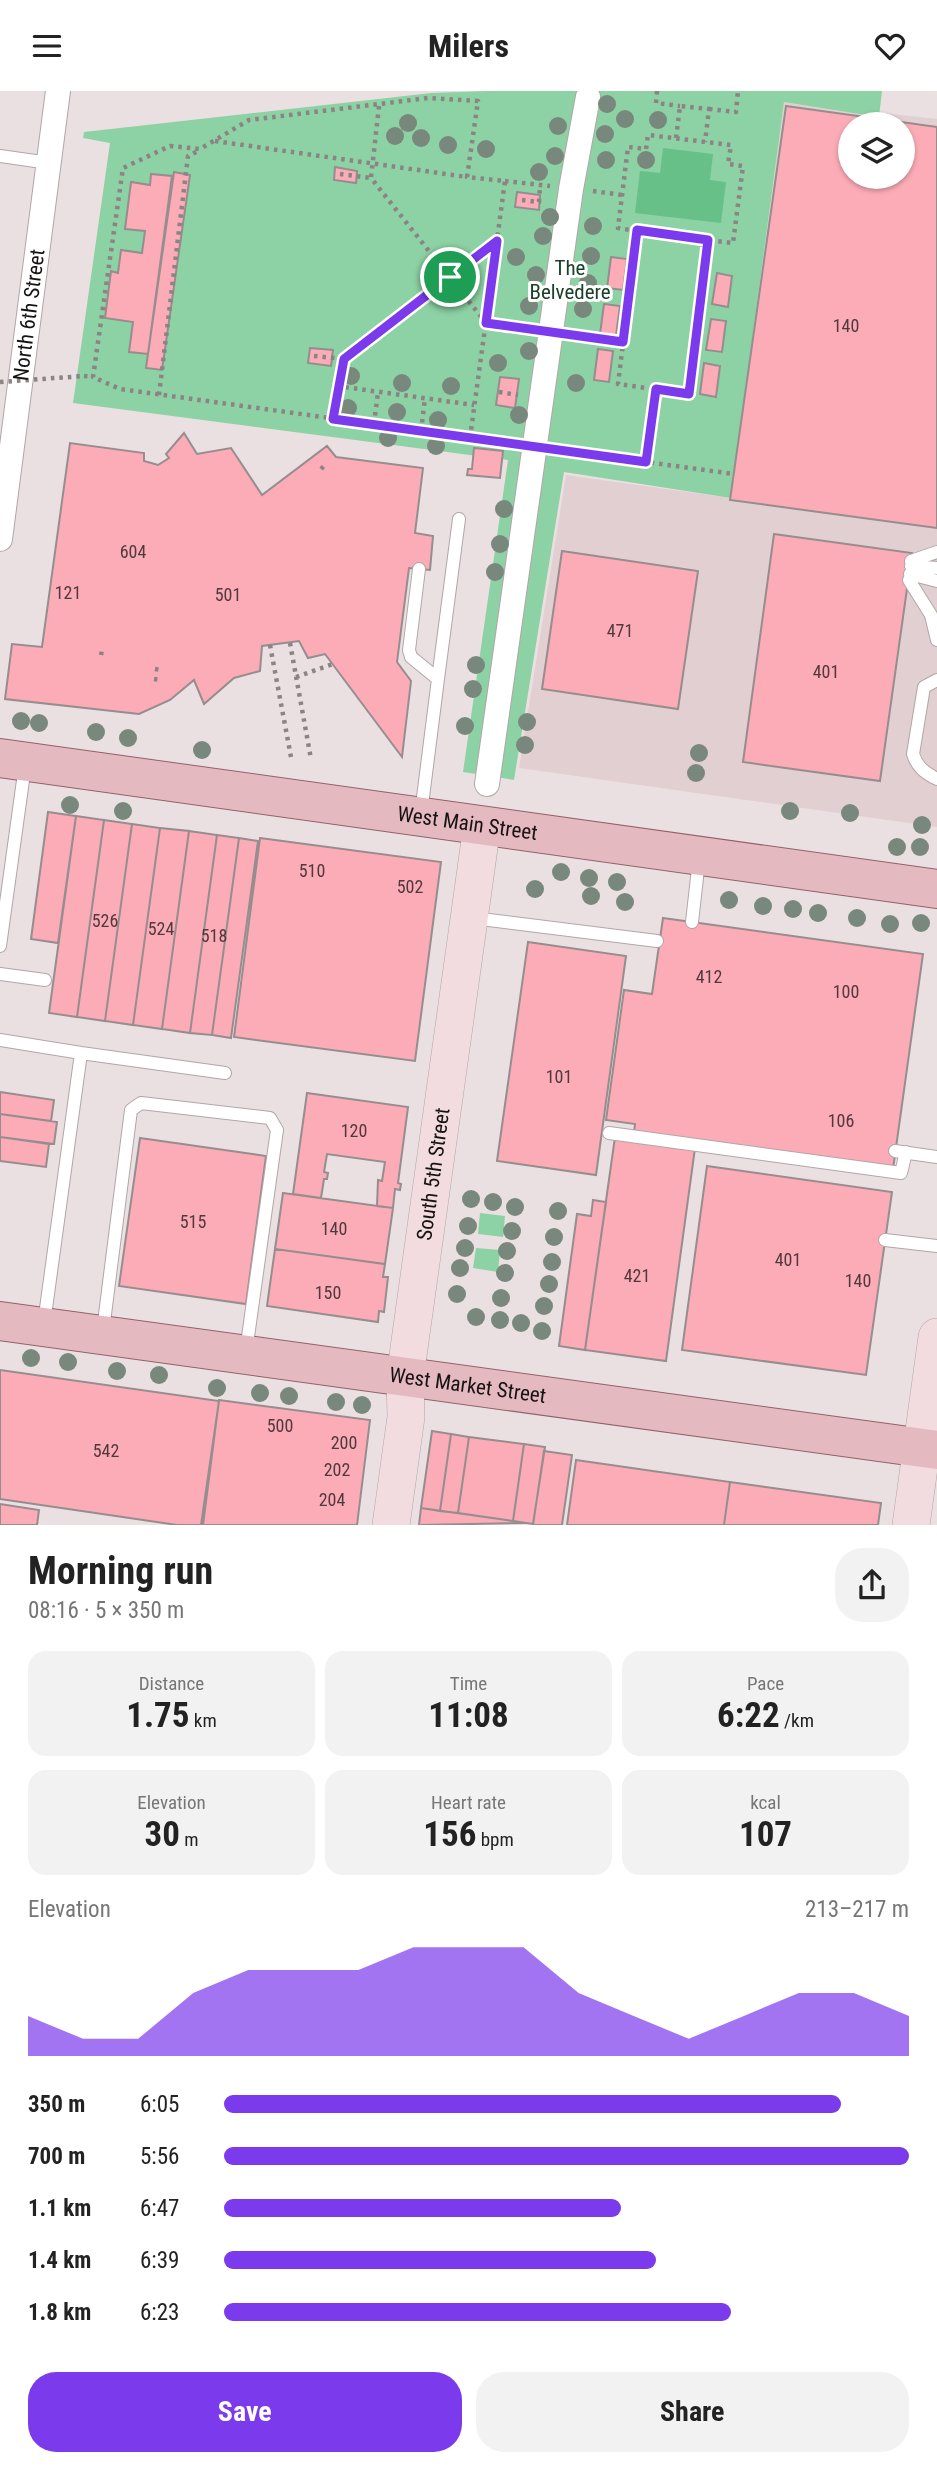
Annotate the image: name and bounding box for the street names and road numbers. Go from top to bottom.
street label: North 6th Street [9,248,49,382]
street label: West Main Street [396,802,539,845]
street label: South 5th Street [412,1106,454,1242]
street label: West Market Street [388,1363,547,1408]

